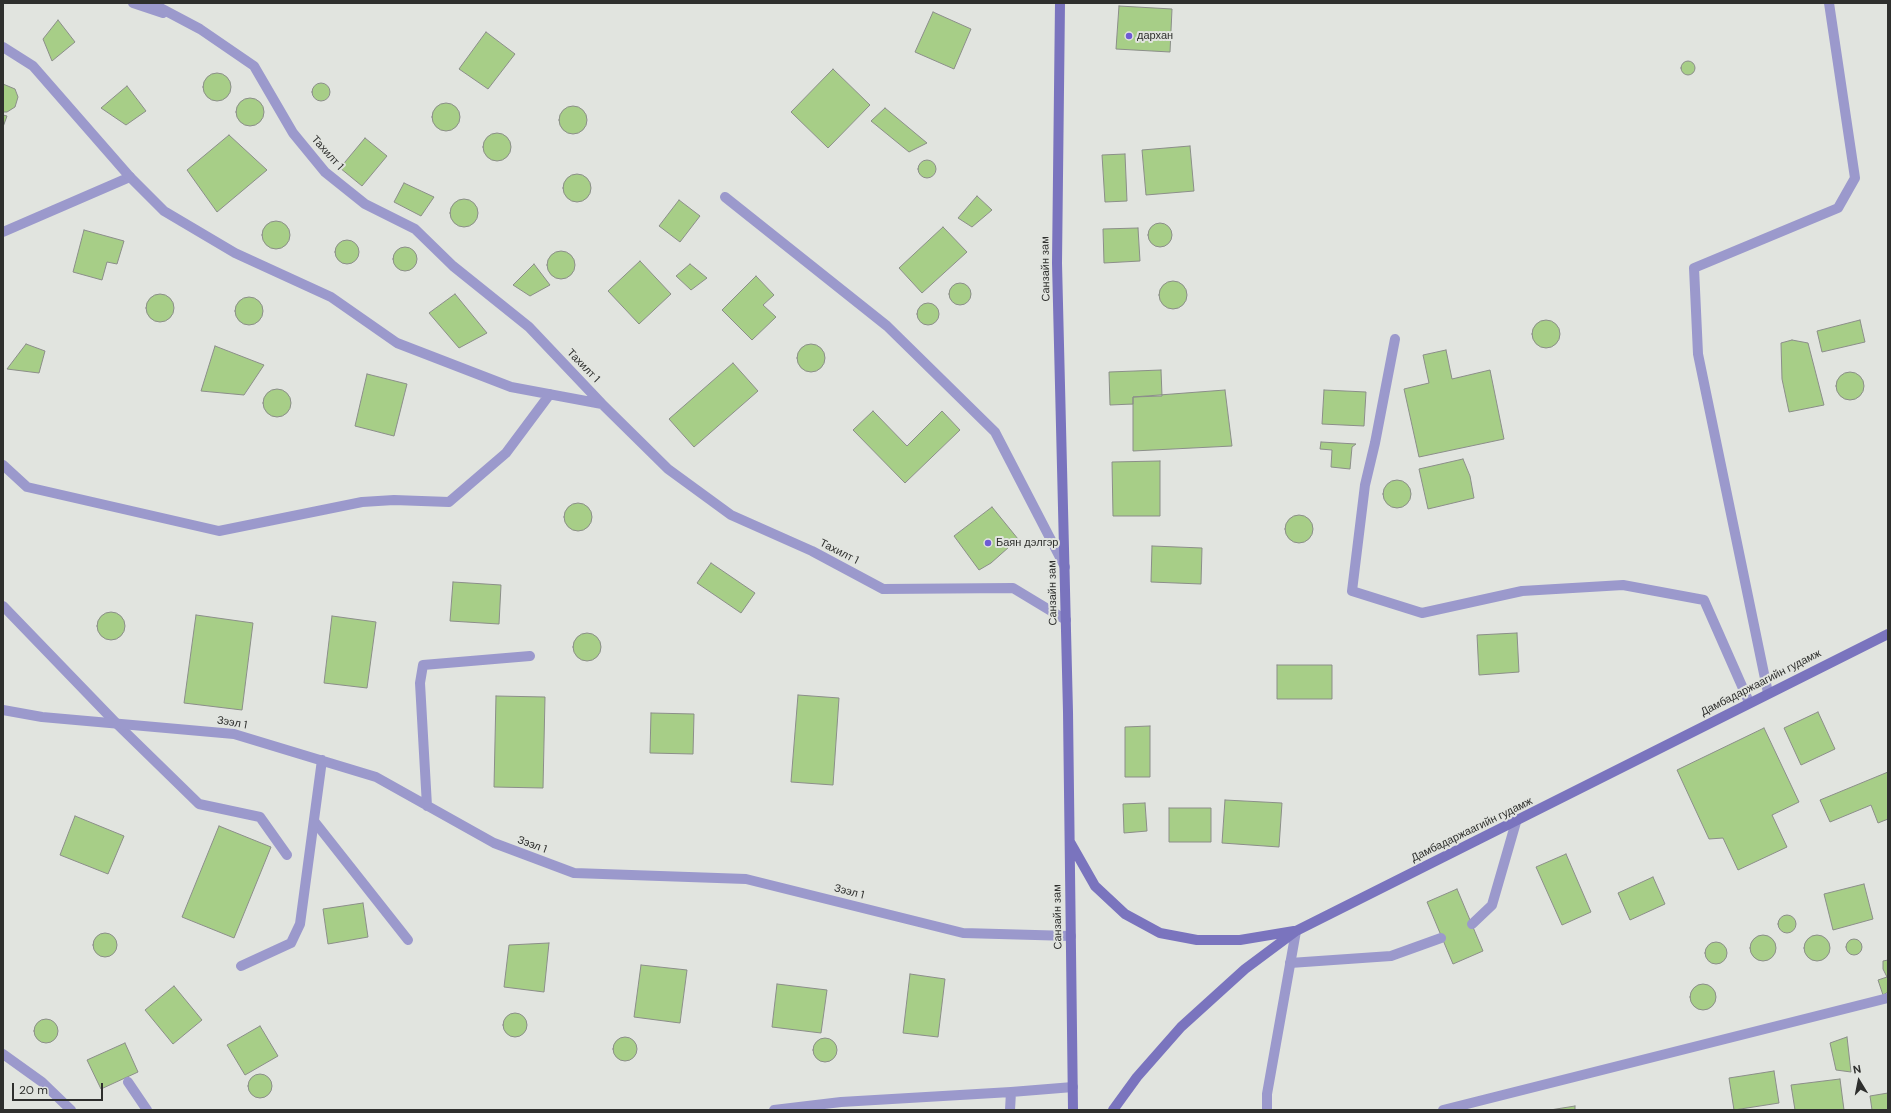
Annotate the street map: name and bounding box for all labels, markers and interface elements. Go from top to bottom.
place label: дархан [1137,29,1173,43]
marker: дархан [1124,31,1134,41]
street label: Тахилт 1 [308,133,346,173]
street label: Санзайн зам [1039,236,1053,302]
street label: Тахилт 1 [564,346,602,386]
place label: Баян дэлгэр [996,536,1058,550]
street label: Тахилт 1 [817,537,861,567]
marker: Баян дэлгэр [983,538,993,548]
street label: Санзайн зам [1046,560,1060,626]
street label: Дамбадаржаагийн гудамж [1699,647,1823,719]
street label: Зээл 1 [216,714,248,732]
street label: Дамбадаржаагийн гудамж [1409,795,1535,865]
street label: Зээл 1 [515,834,549,856]
street label: Зээл 1 [833,882,865,902]
street label: Санзайн зам [1051,884,1065,950]
north arrow [1839,1061,1879,1101]
text: N [1852,1062,1862,1077]
scale bar [14,1075,105,1101]
text: 20 m [19,1082,48,1098]

